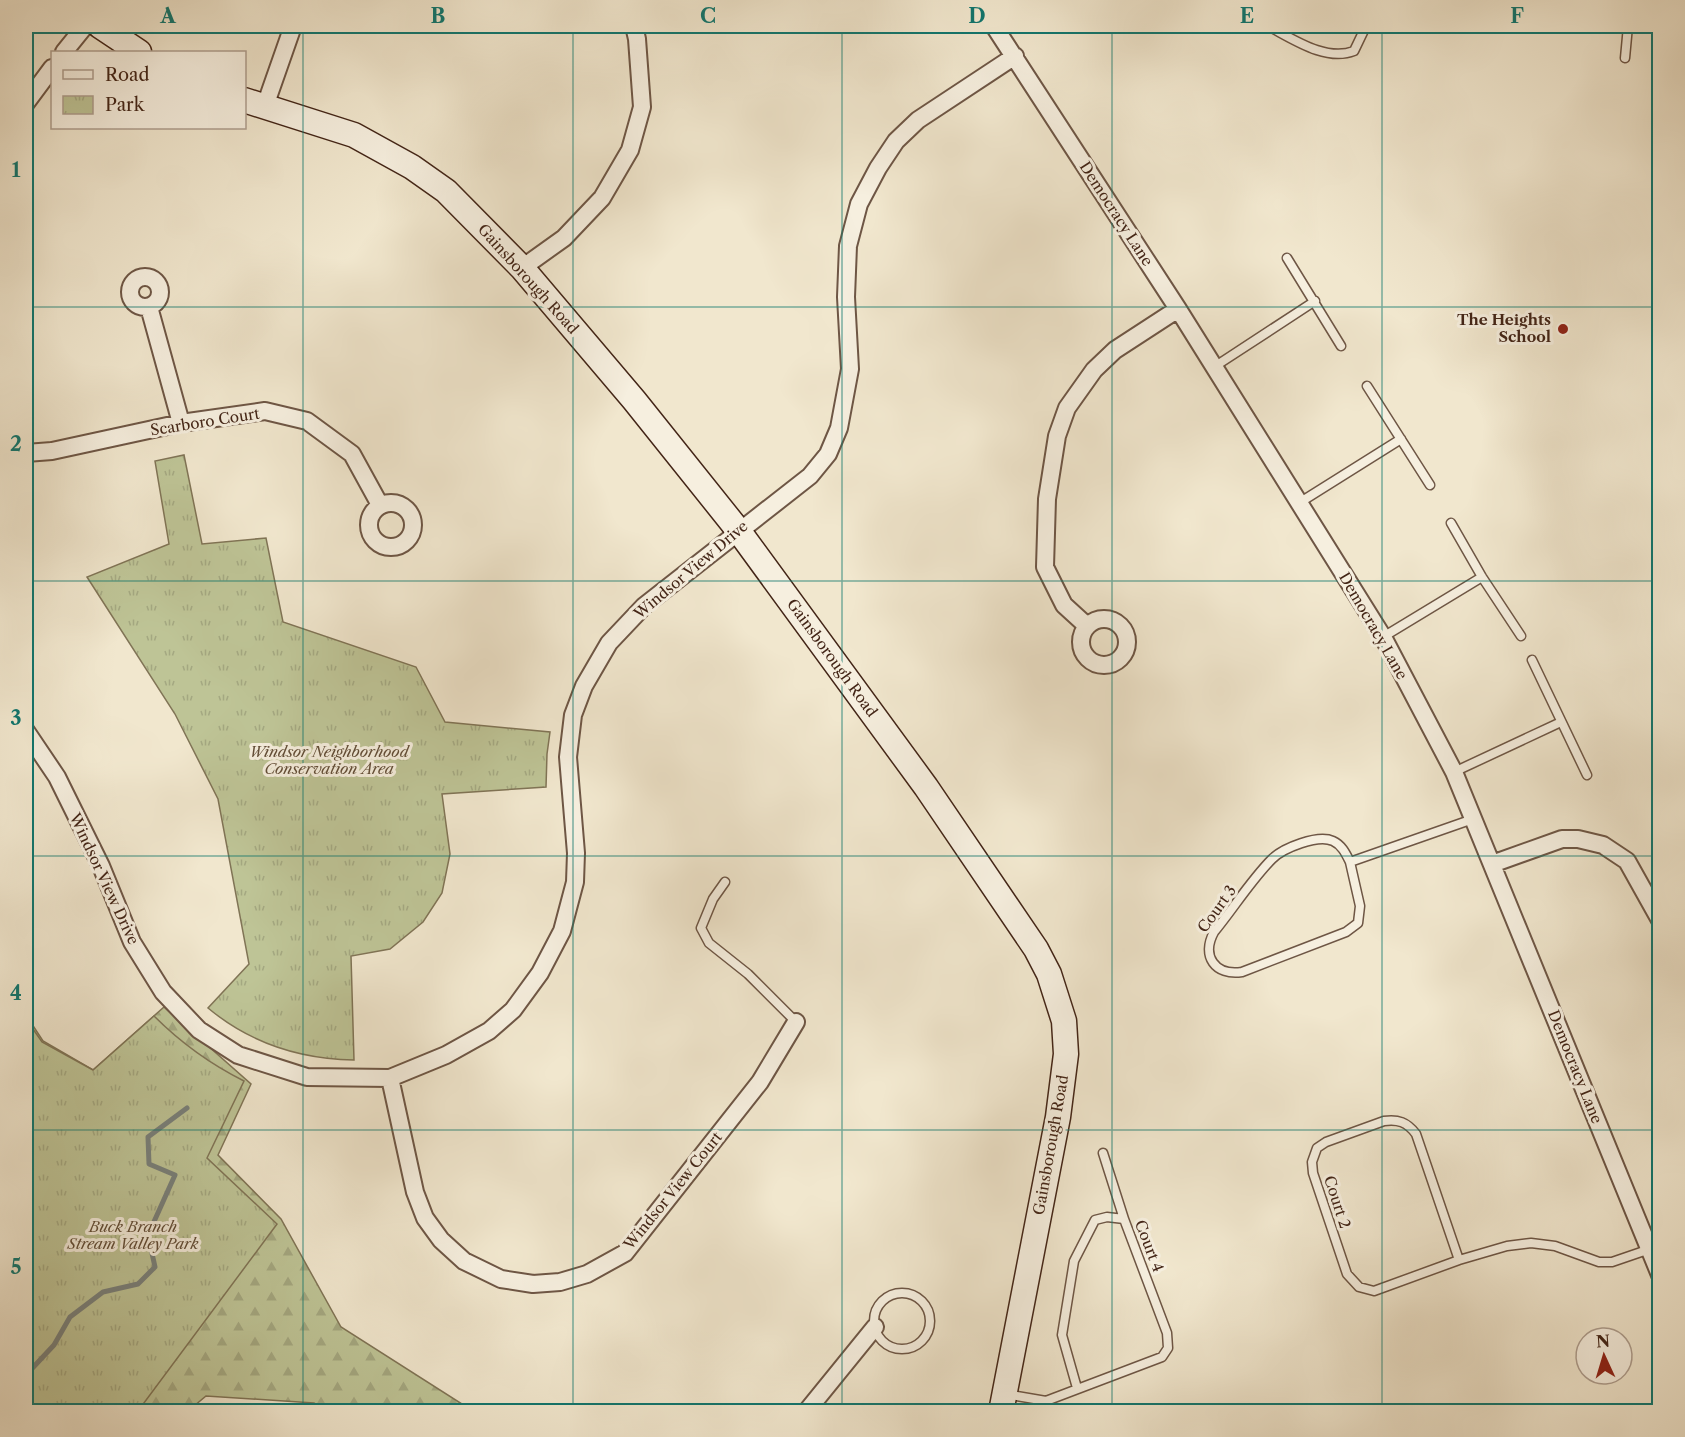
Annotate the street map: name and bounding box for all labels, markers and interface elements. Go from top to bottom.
text: A [159,4,176,28]
text: B [431,4,446,28]
text: C [700,4,716,28]
text: D [968,4,986,28]
text: E [1240,4,1254,28]
text: F [1510,4,1524,28]
legend [51,51,246,129]
text: Road [105,64,150,86]
text: Park [105,94,146,116]
text: 1 [12,158,21,182]
street label: Democracy Lane [1076,158,1157,270]
street label: Gainsborough Road [474,220,583,338]
place label: The Heights School [1457,310,1551,346]
marker: The Heights School [1556,322,1570,336]
street label: Scarboro Court [149,403,262,440]
text: 2 [10,432,22,456]
street label: Windsor View Drive [629,516,752,624]
street label: Democracy Lane [1335,569,1412,683]
street label: Gainsborough Road [783,595,882,721]
text: 3 [10,706,22,730]
park label: Windsor Neighborhood Conservation Area [249,742,411,778]
street label: Windsor View Drive [65,809,143,948]
street label: Court 3 [1193,881,1240,936]
text: 4 [10,981,22,1005]
street label: Democracy Lane [1544,1007,1607,1126]
street label: Gainsborough Road [1029,1073,1072,1216]
street label: Windsor View Court [619,1128,726,1254]
street label: Court 2 [1320,1173,1355,1231]
park label: Buck Branch Stream Valley Park [67,1217,199,1253]
street label: Court 4 [1131,1217,1168,1275]
text: 5 [10,1255,22,1279]
north arrow [1574,1326,1634,1386]
text: N [1595,1331,1611,1351]

